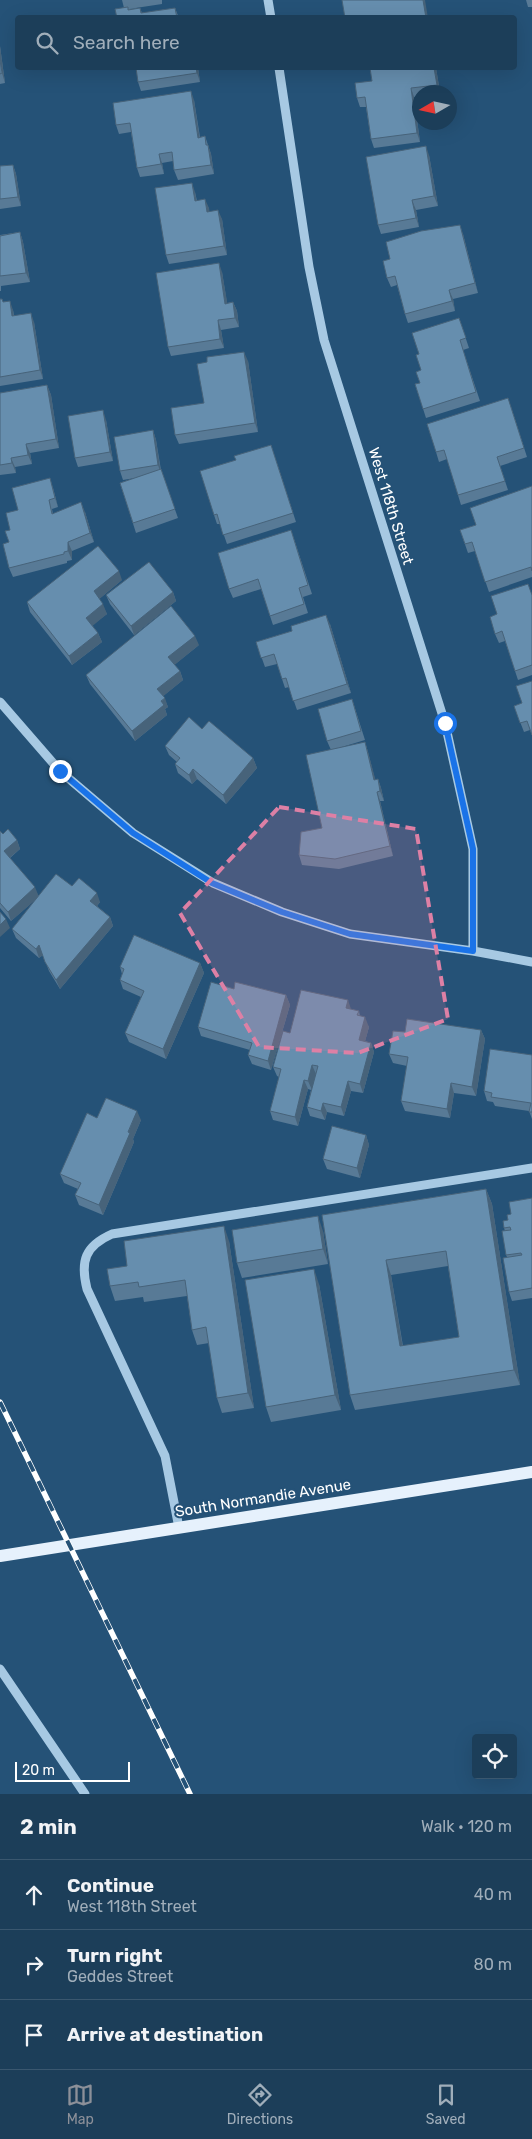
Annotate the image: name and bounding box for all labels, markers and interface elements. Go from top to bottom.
search box [15,15,517,70]
icon: search [33,29,61,57]
text: Search here [73,31,180,54]
north arrow [412,85,457,130]
street label: West 118th Street [365,445,417,567]
route start [434,712,457,735]
route end [49,760,72,783]
street label: South Normandie Avenue [174,1475,352,1521]
map controls [472,1734,517,1779]
button: locate [472,1734,517,1779]
scale bar [15,1759,130,1782]
text: 20 m [22,1762,55,1779]
text: 2 min [20,1814,77,1839]
text: Walk · 120 m [421,1817,512,1836]
text: Continue [67,1874,154,1897]
icon: ahead [20,1881,48,1909]
text: 40 m [474,1885,512,1904]
text: West 118th Street [67,1897,197,1916]
text: Turn right [67,1944,162,1967]
icon: right [20,1951,48,1979]
text: 80 m [474,1955,512,1974]
text: Geddes Street [67,1967,173,1986]
icon: arrive [20,2021,48,2049]
text: Arrive at destination [67,2023,263,2046]
tab: Map [66,2081,94,2128]
tab: Directions [227,2081,293,2128]
tab: Saved [426,2081,466,2128]

